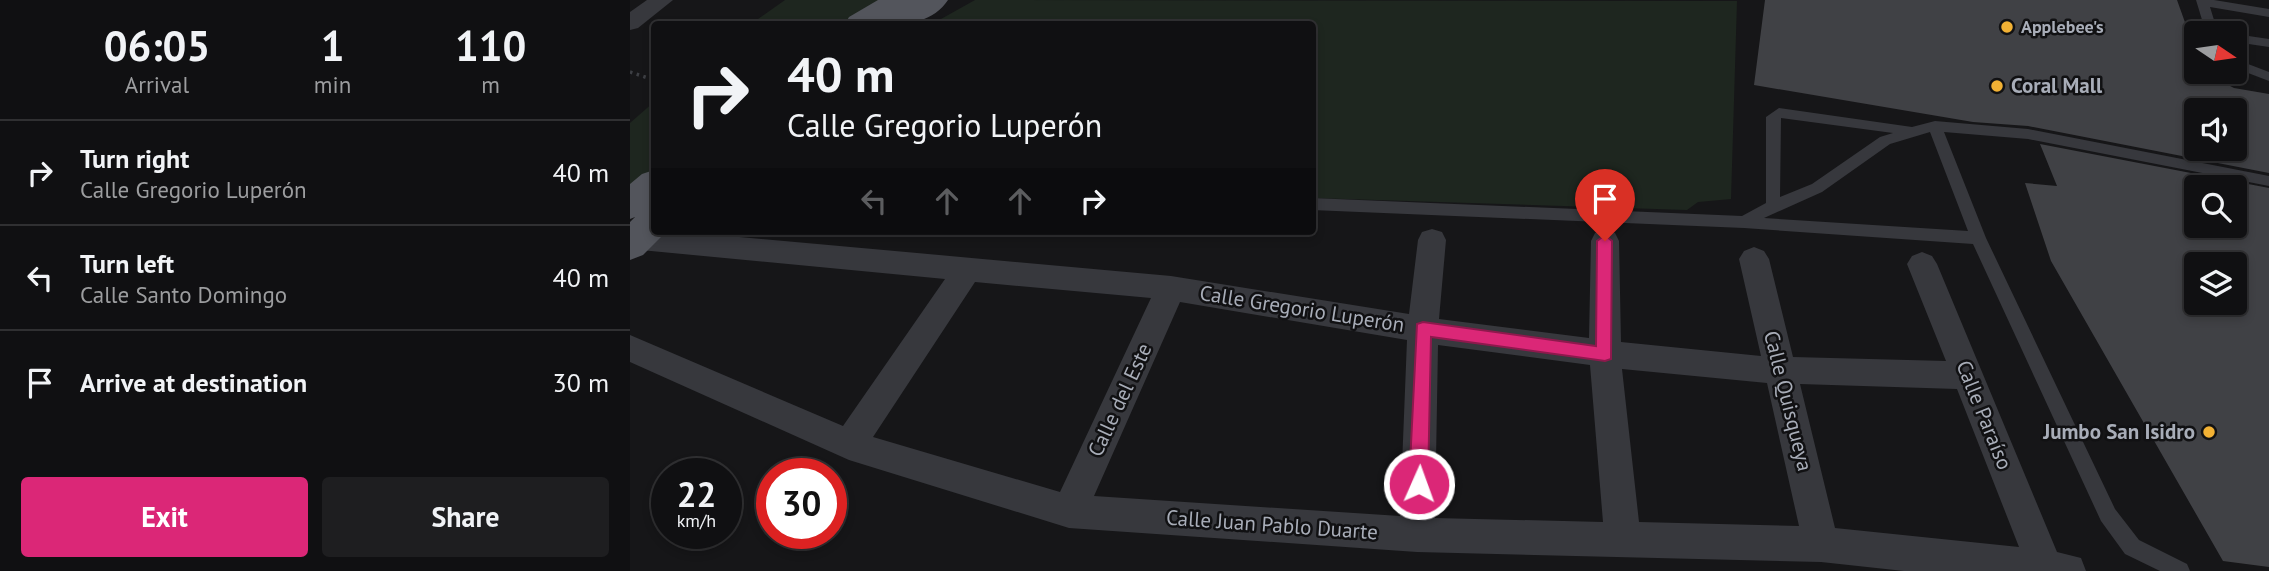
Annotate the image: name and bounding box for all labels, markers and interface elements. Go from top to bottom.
place label: Applebee's [2021,15,2104,38]
text: 06:05 [104,18,210,73]
text: 1 [321,18,344,73]
text: 110 [455,18,526,73]
marker: Applebee's [1999,19,2015,35]
north arrow [2184,21,2247,84]
map controls [2184,21,2247,315]
text: 40 m [787,42,894,106]
icon: right [672,49,763,140]
text: Arrival [125,70,189,99]
text: min [314,70,351,99]
text: m [481,70,500,99]
place label: Coral Mall [2011,72,2103,99]
marker: Coral Mall [1989,78,2005,94]
button: sound [2184,98,2247,161]
text: Calle Gregorio Luperón [787,104,1102,146]
text: Turn right [80,142,189,175]
icon: right [21,154,59,192]
text: 40 m [553,156,609,189]
pin [1575,169,1635,241]
text: Calle Gregorio Luperón [80,175,307,204]
button: search [2184,175,2247,238]
icon: arrive [1586,180,1624,218]
icon: left [855,182,893,220]
icon: ahead [928,182,966,220]
icon: ahead [1001,182,1039,220]
icon: right [1074,182,1112,220]
text: Turn left [80,247,174,280]
button: layers [2184,252,2247,315]
icon: left [21,259,59,297]
text: 40 m [553,261,609,294]
street label: Calle Gregorio Luperón [1198,279,1406,338]
text: Calle Santo Domingo [80,280,287,309]
street label: Calle Quisqueya [1758,328,1819,474]
street label: Calle del Este [1082,339,1158,461]
street label: Calle Paraíso [1950,356,2019,473]
icon: arrive [21,364,59,402]
text: Arrive at destination [80,366,307,399]
text: 30 m [553,366,609,399]
place label: Jumbo San Isidro [2042,418,2195,445]
marker: Jumbo San Isidro [2201,424,2217,440]
position arrow [1382,447,1456,521]
speed limit sign: 30 [756,458,847,549]
text: 22 [677,471,716,517]
button: Exit [21,477,308,557]
button: Share [322,477,609,557]
street label: Calle Juan Pablo Duarte [1165,504,1379,545]
text: km/h [677,509,716,532]

